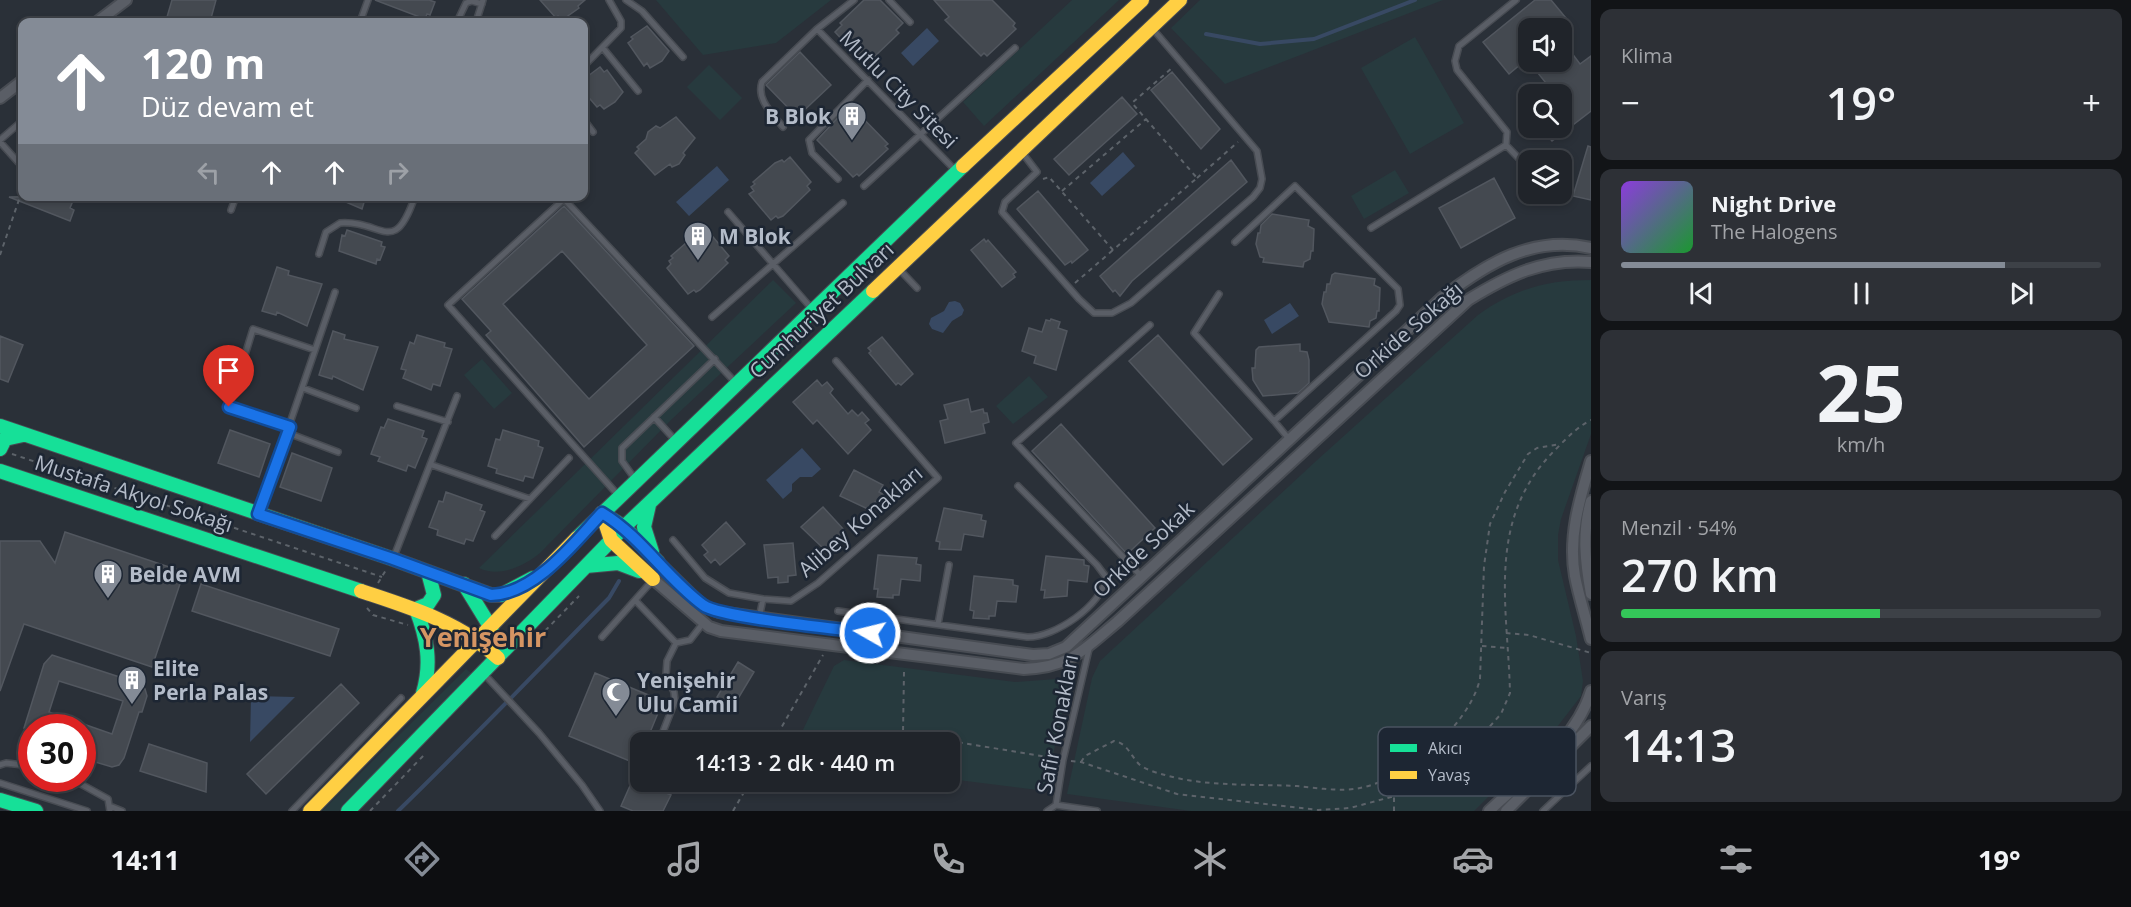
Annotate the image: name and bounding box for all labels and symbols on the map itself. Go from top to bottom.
street label: Mutlu City Sitesi [834,24,964,154]
building icon: B Blok [836,100,868,142]
place label: B Blok [765,102,832,130]
building icon: M Blok [682,220,714,262]
place label: M Blok [719,222,792,250]
street label: Cumhuriyet Bulvarı [743,236,899,384]
street label: Orkide Sokağı [1348,275,1468,385]
pin [203,345,254,407]
street label: Mustafa Akyol Sokağı [31,448,237,538]
street label: Alibey Konakları [792,459,928,583]
street label: Orkide Sokak [1086,495,1200,603]
building icon: Belde AVM [92,558,124,600]
place label: Belde AVM [129,560,241,588]
position arrow [838,601,902,665]
district label: Yenişehir [420,618,546,655]
street label: Safir Konakları [1030,652,1084,796]
place label: Elite Perla Palas [153,654,268,706]
building icon: Elite Perla Palas [116,664,148,706]
place label: Yenişehir Ulu Camii [637,666,738,718]
mosque icon: Yenişehir Ulu Camii [600,676,632,718]
speed limit sign: 30 [18,714,96,792]
legend [1378,727,1576,796]
text: Akıcı [1428,737,1462,759]
text: Yavaş [1428,764,1470,786]

